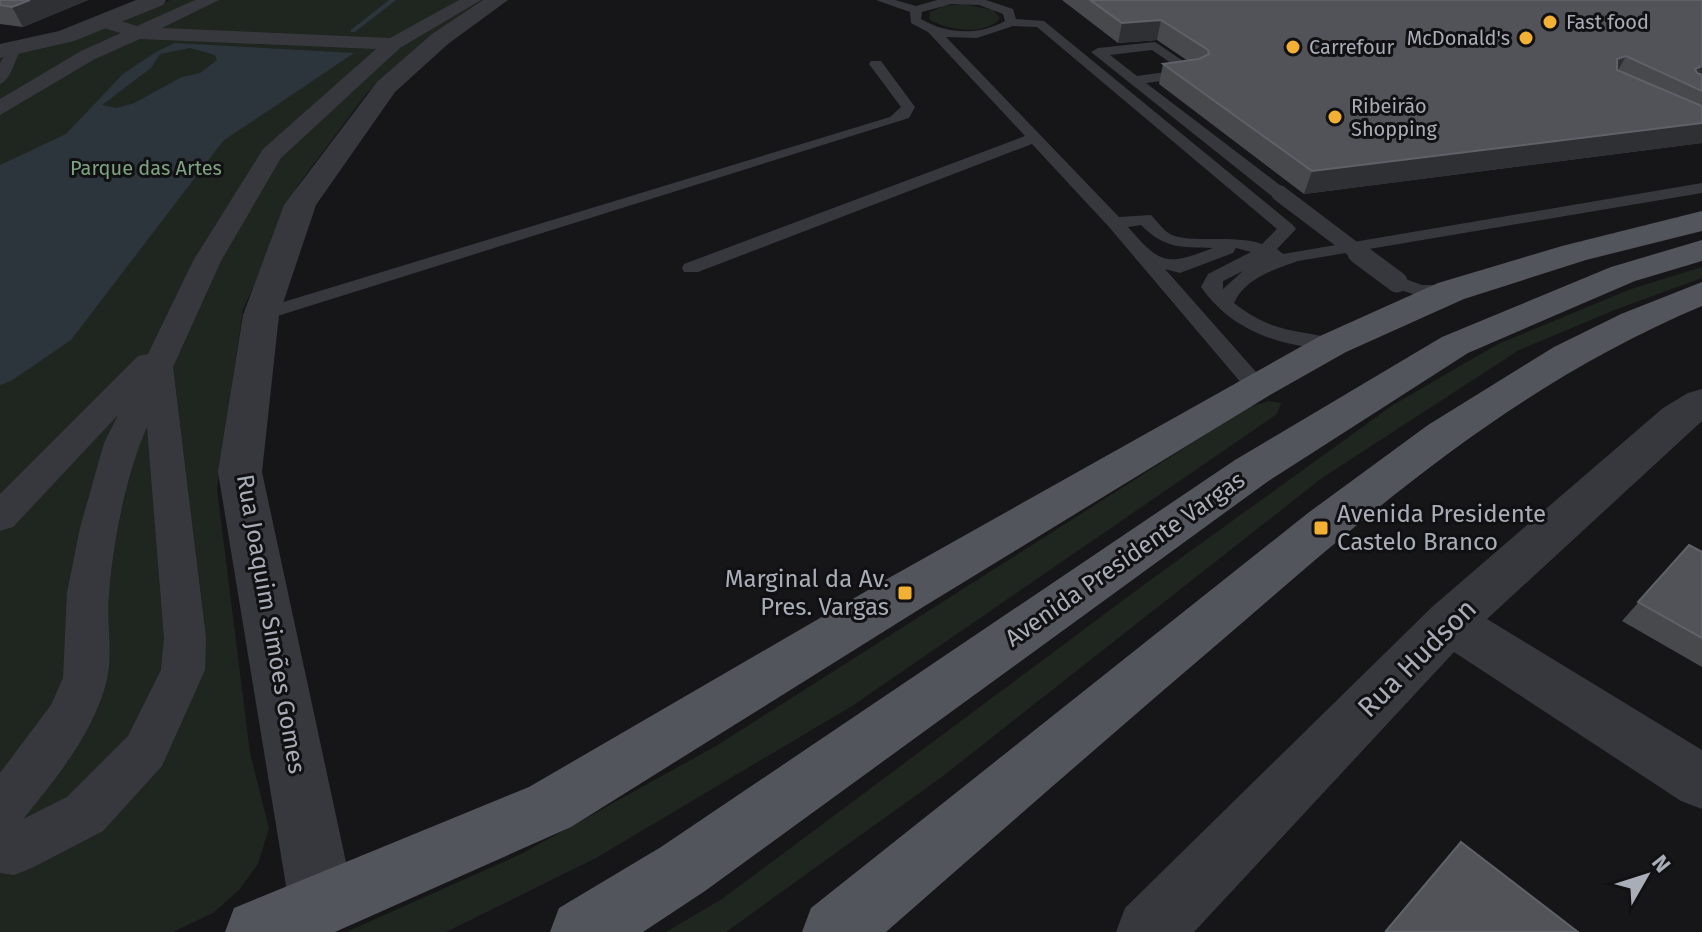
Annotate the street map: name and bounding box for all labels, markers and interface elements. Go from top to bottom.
place label: Fast food [1566,10,1649,34]
marker: Fast food [1541,13,1559,31]
place label: McDonald's [1407,26,1510,50]
marker: McDonald's [1517,29,1535,47]
place label: Carrefour [1309,35,1394,59]
marker: Carrefour [1284,38,1302,56]
place label: Ribeirão Shopping [1351,94,1437,141]
marker: Ribeirão Shopping [1326,108,1344,126]
park label: Parque das Artes [70,156,222,180]
street label: Avenida Presidente Vargas [1000,466,1250,652]
street label: Rua Joaquim Simões Gomes [231,472,311,776]
place label: Avenida Presidente Castelo Branco [1337,500,1546,556]
marker: Avenida Presidente Castelo Branco [1312,519,1330,537]
place label: Marginal da Av. Pres. Vargas [725,565,889,621]
marker: Marginal da Av. Pres. Vargas [896,584,914,602]
street label: Rua Hudson [1351,592,1483,724]
north arrow [1606,836,1686,916]
text: N [1646,850,1676,878]

